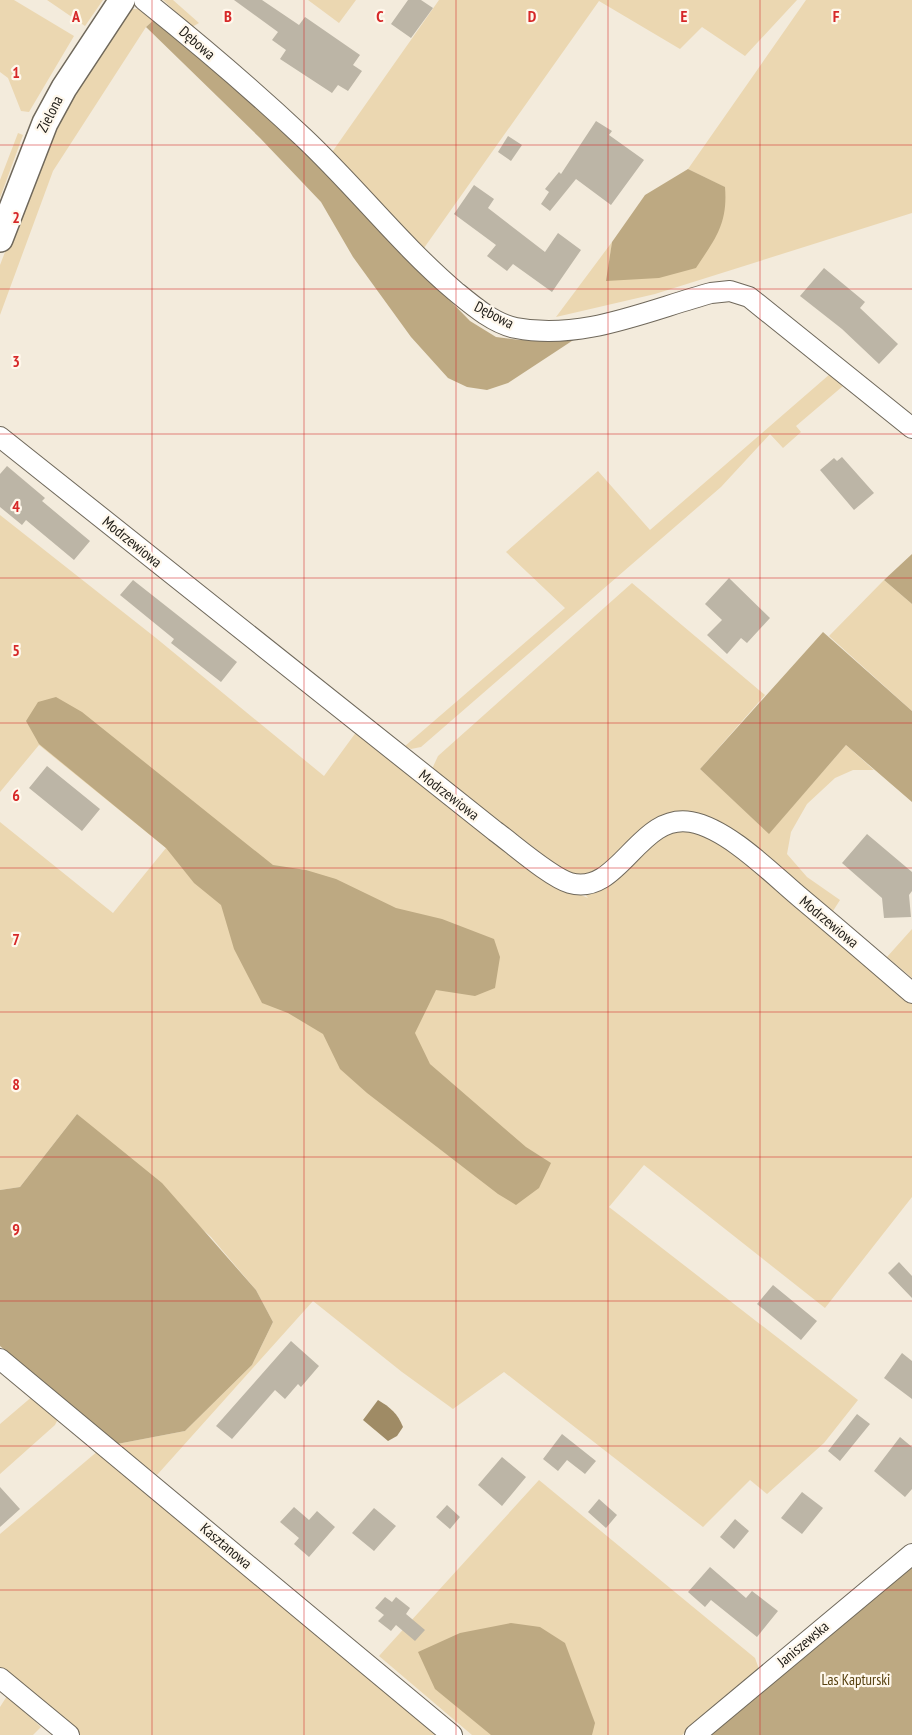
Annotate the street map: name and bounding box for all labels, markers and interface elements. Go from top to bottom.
text: A [71,6,81,26]
text: B [224,6,232,26]
text: C [376,6,384,26]
text: D [528,6,537,26]
text: E [681,6,688,26]
text: F [833,6,840,26]
street label: Dębowa [175,22,219,63]
text: 1 [12,62,20,82]
street label: Zielona [32,92,67,135]
text: 2 [12,207,20,227]
street label: Dębowa [471,297,517,332]
text: 3 [12,351,20,371]
text: 4 [12,496,20,516]
street label: Modrzewiowa [99,512,166,571]
text: 5 [12,640,20,660]
street label: Modrzewiowa [415,765,483,824]
text: 6 [12,785,20,805]
street label: Modrzewiowa [796,891,863,952]
text: 7 [12,929,20,949]
text: 8 [12,1074,20,1094]
text: 9 [12,1219,20,1239]
street label: Kasztanowa [197,1519,256,1573]
street label: Janiszewska [772,1617,832,1671]
park label: Las Kapturski [822,1670,890,1689]

